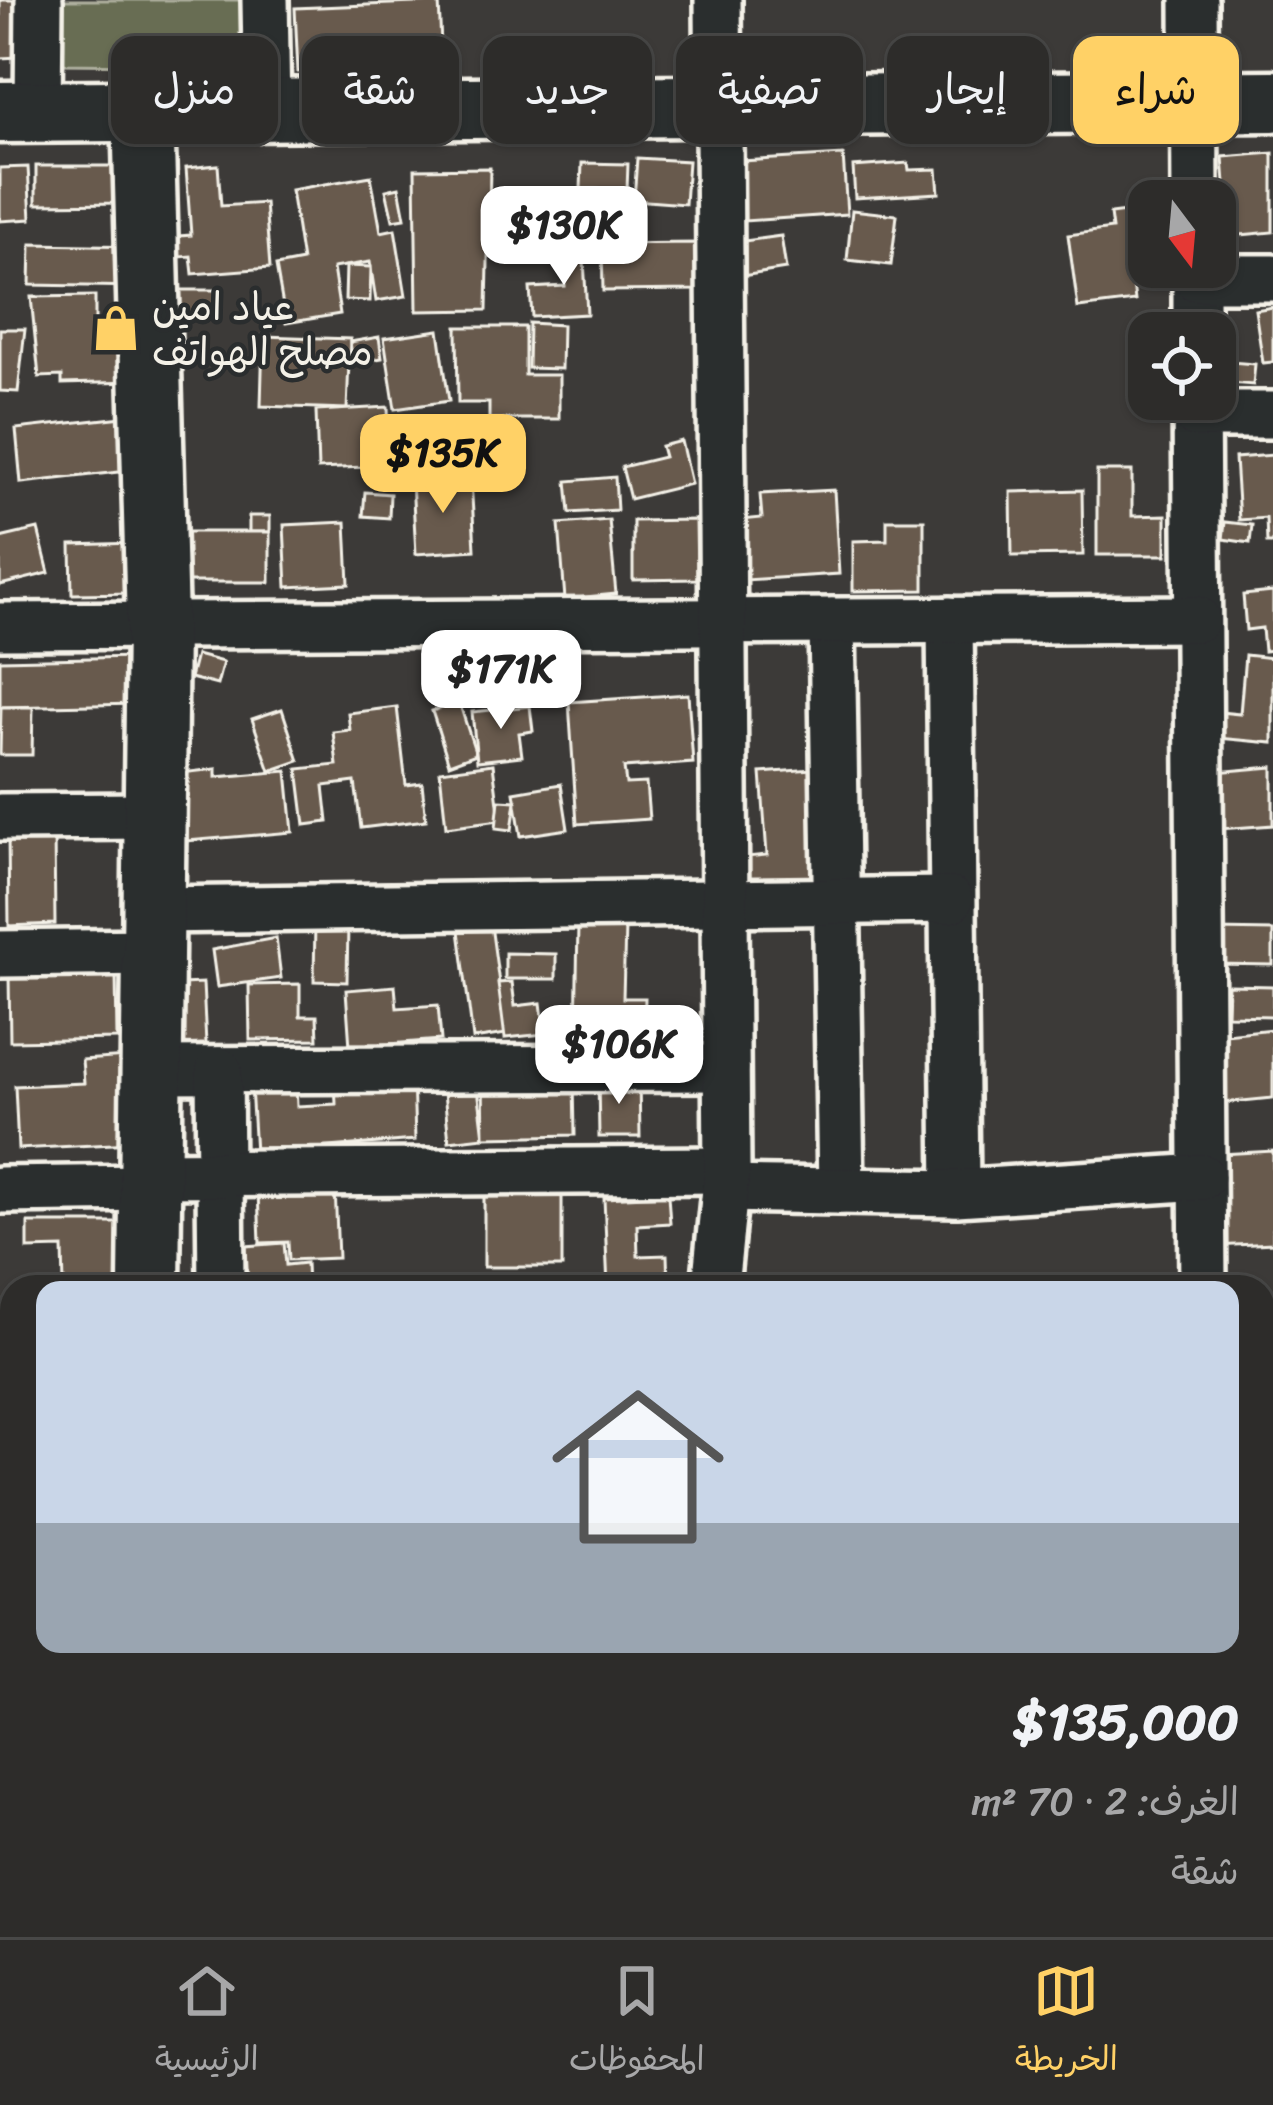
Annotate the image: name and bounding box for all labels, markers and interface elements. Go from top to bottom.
chip: منزل [111,36,278,144]
chip: شقة [302,36,459,144]
chip: جديد [483,36,652,144]
chip: تصفية [676,36,863,144]
chip: إيجار [887,36,1049,144]
chip: شراء [1073,36,1239,144]
north arrow [1128,180,1236,288]
map controls [1128,180,1236,420]
pin: $130K [480,186,648,288]
text: $130K [508,190,620,259]
place label: عياد امين مصلح الهواتف [152,272,373,386]
shop icon: عياد امين مصلح الهواتف [91,303,141,353]
button: locate [1128,312,1236,420]
pin: $135K [359,414,527,516]
text: $135K [387,418,499,487]
pin: $171K [417,630,585,732]
text: $171K [448,634,554,703]
pin: $106K [535,1005,703,1107]
text: $106K [562,1009,676,1078]
icon: home [530,1359,746,1575]
text: $135,000 [1013,1677,1239,1767]
text: الغرف: 2 · 70 m² [972,1767,1239,1836]
text: شقة [1171,1836,1239,1905]
tab: الرئيسية [155,1958,259,2088]
tab: المحفوظات [569,1958,705,2088]
tab: الخريطة [1015,1958,1118,2088]

